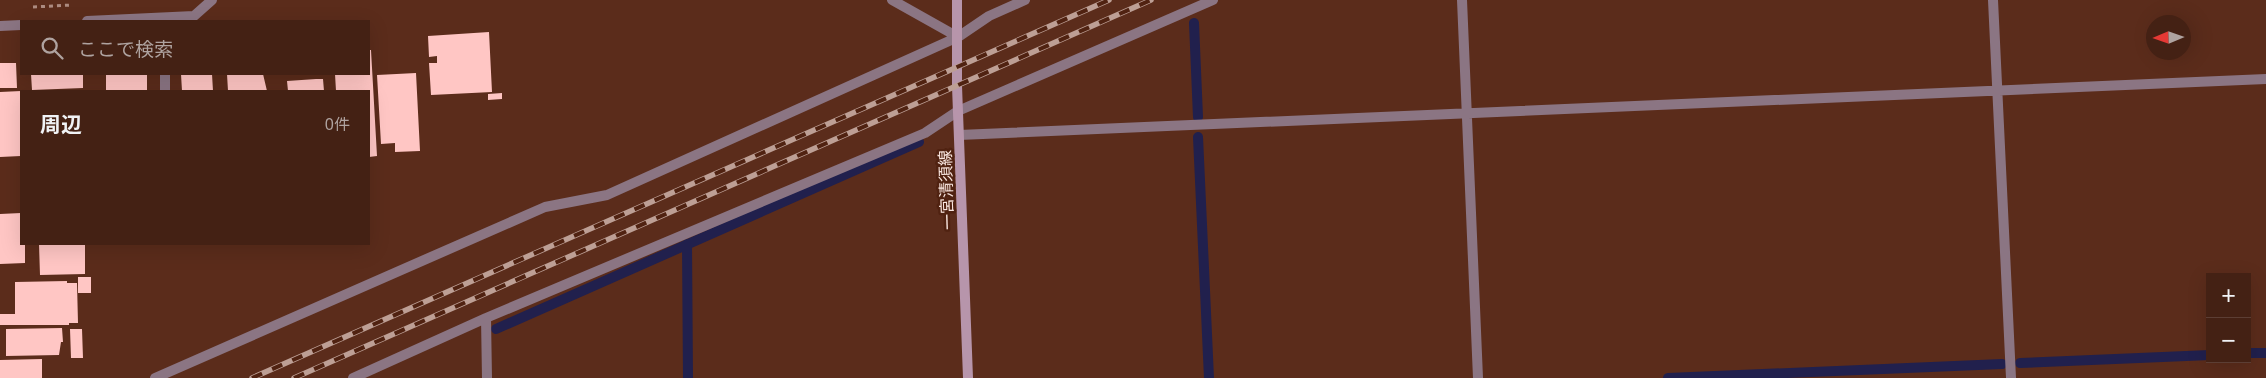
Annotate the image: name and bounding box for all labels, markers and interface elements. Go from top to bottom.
north arrow [2146,15,2191,60]
search box [20,20,370,75]
icon: search [38,34,66,62]
text: ここで検索 [78,36,173,62]
text: 周辺 [40,110,82,138]
text: 0件 [325,113,350,135]
street label: 一宮清須線 [934,150,958,230]
map controls [2206,273,2251,363]
button: + [2206,273,2251,318]
button: − [2206,318,2251,363]

